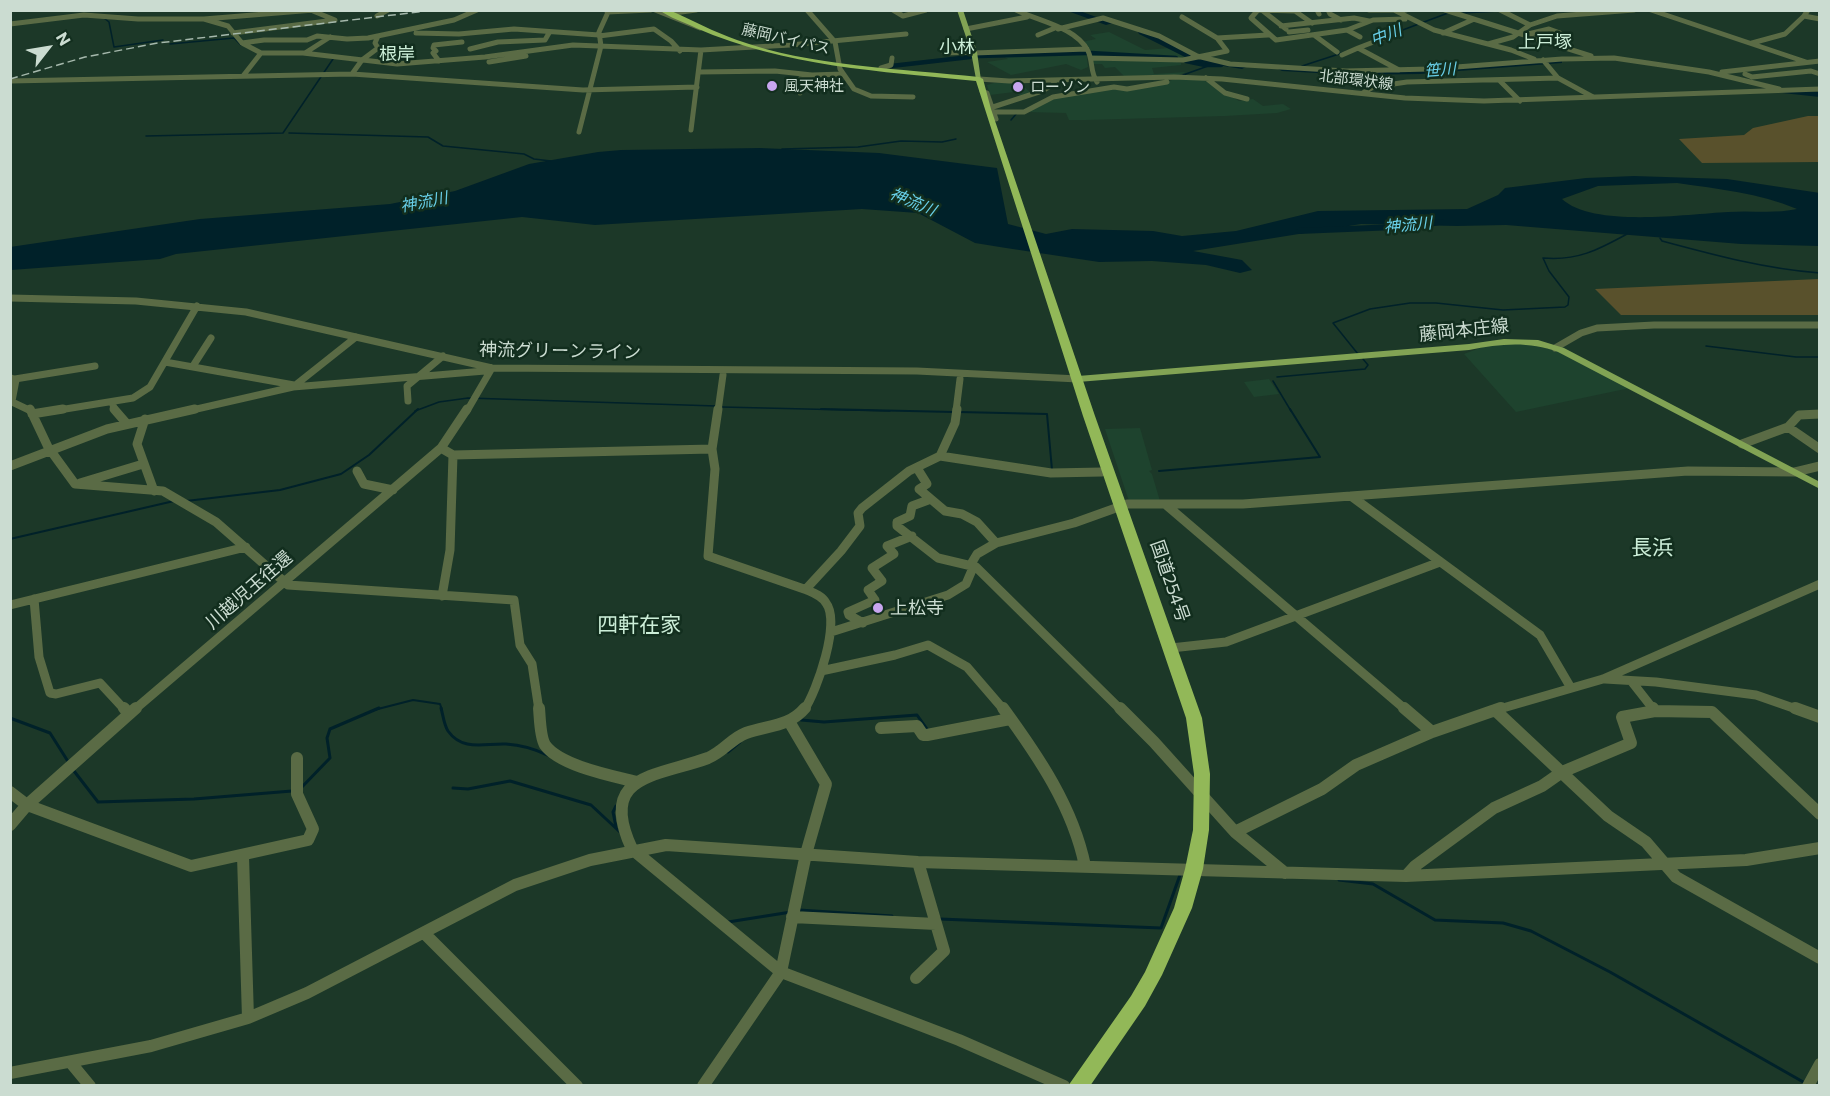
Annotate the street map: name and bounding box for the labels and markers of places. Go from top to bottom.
place label: 風天神社 [784,77,844,95]
place label: ローソン [1030,78,1090,96]
marker: 風天神社 [765,79,779,93]
marker: ローソン [1011,80,1025,94]
place label: 上松寺 [890,597,944,619]
marker: 上松寺 [871,601,885,615]

